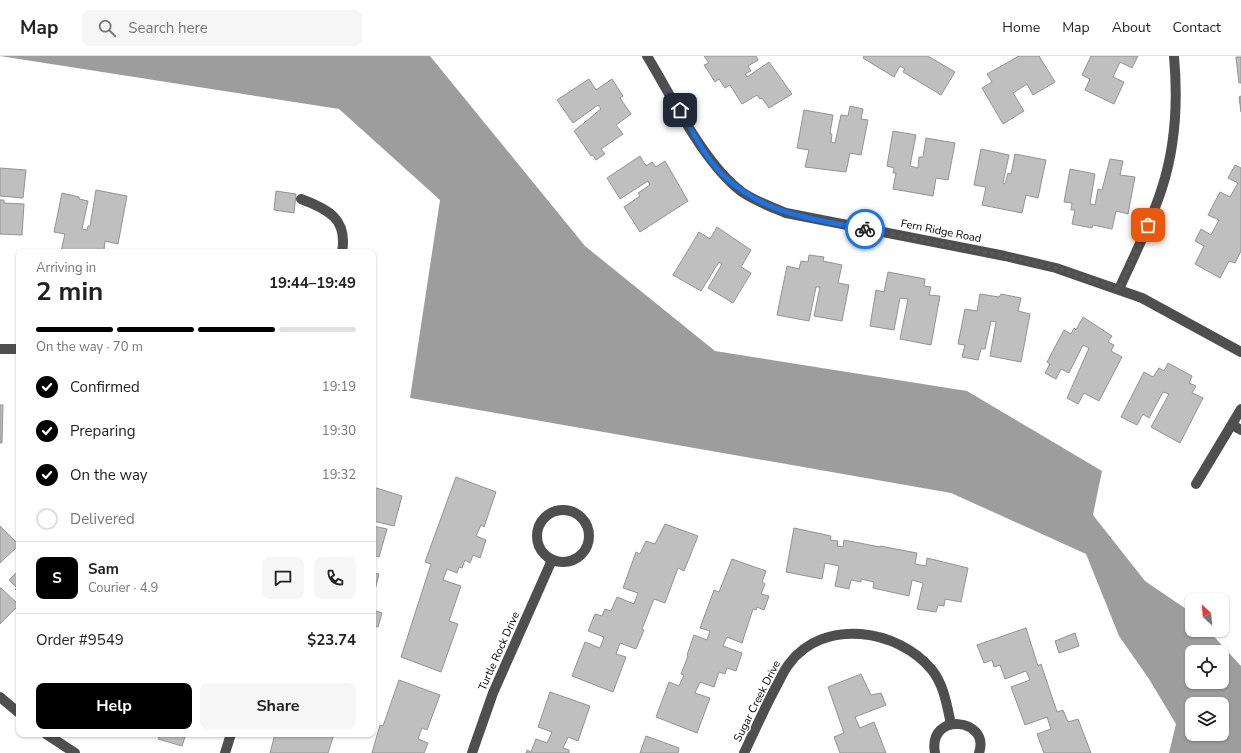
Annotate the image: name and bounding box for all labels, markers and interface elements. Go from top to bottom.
search box [82,10,362,46]
text: Map [20,15,58,41]
icon: search [96,17,118,39]
text: Search here [128,18,208,38]
text: Home [1002,18,1040,37]
text: Map [1062,18,1090,37]
text: About [1112,18,1151,37]
text: Contact [1173,18,1221,37]
pin [663,93,697,127]
icon: home [669,99,691,121]
pin [1131,208,1165,242]
courier [845,209,885,249]
icon: bag [1137,214,1159,236]
street label: Fern Ridge Road [899,216,983,246]
icon: bike [854,218,876,240]
text: Arriving in [36,259,96,277]
text: 19:44–19:49 [269,273,356,293]
text: 2 min [36,274,103,309]
text: On the way · 70 m [36,338,143,356]
icon: check [36,376,58,398]
text: Confirmed [70,377,140,397]
text: 19:19 [322,378,356,396]
icon: check [36,420,58,442]
text: Preparing [70,421,135,441]
text: 19:30 [322,422,356,440]
icon: check [36,464,58,486]
text: On the way [70,465,148,485]
text: 19:32 [322,466,356,484]
text: Delivered [70,509,135,529]
button: chat [262,557,304,599]
button: phone [314,557,356,599]
text: Sam [88,559,119,579]
text: S [52,568,62,588]
text: Courier · 4.9 [88,579,158,597]
north arrow [1185,593,1229,637]
map controls [1185,593,1229,741]
street label: Turtle Rock Drive [475,609,523,693]
text: Order #9549 [36,630,124,650]
text: $23.74 [307,630,356,650]
button: locate [1185,645,1229,689]
street label: Sugar Creek Drive [730,658,784,744]
button: Help [36,683,192,729]
button: Share [200,683,356,729]
button: layers [1185,697,1229,741]

